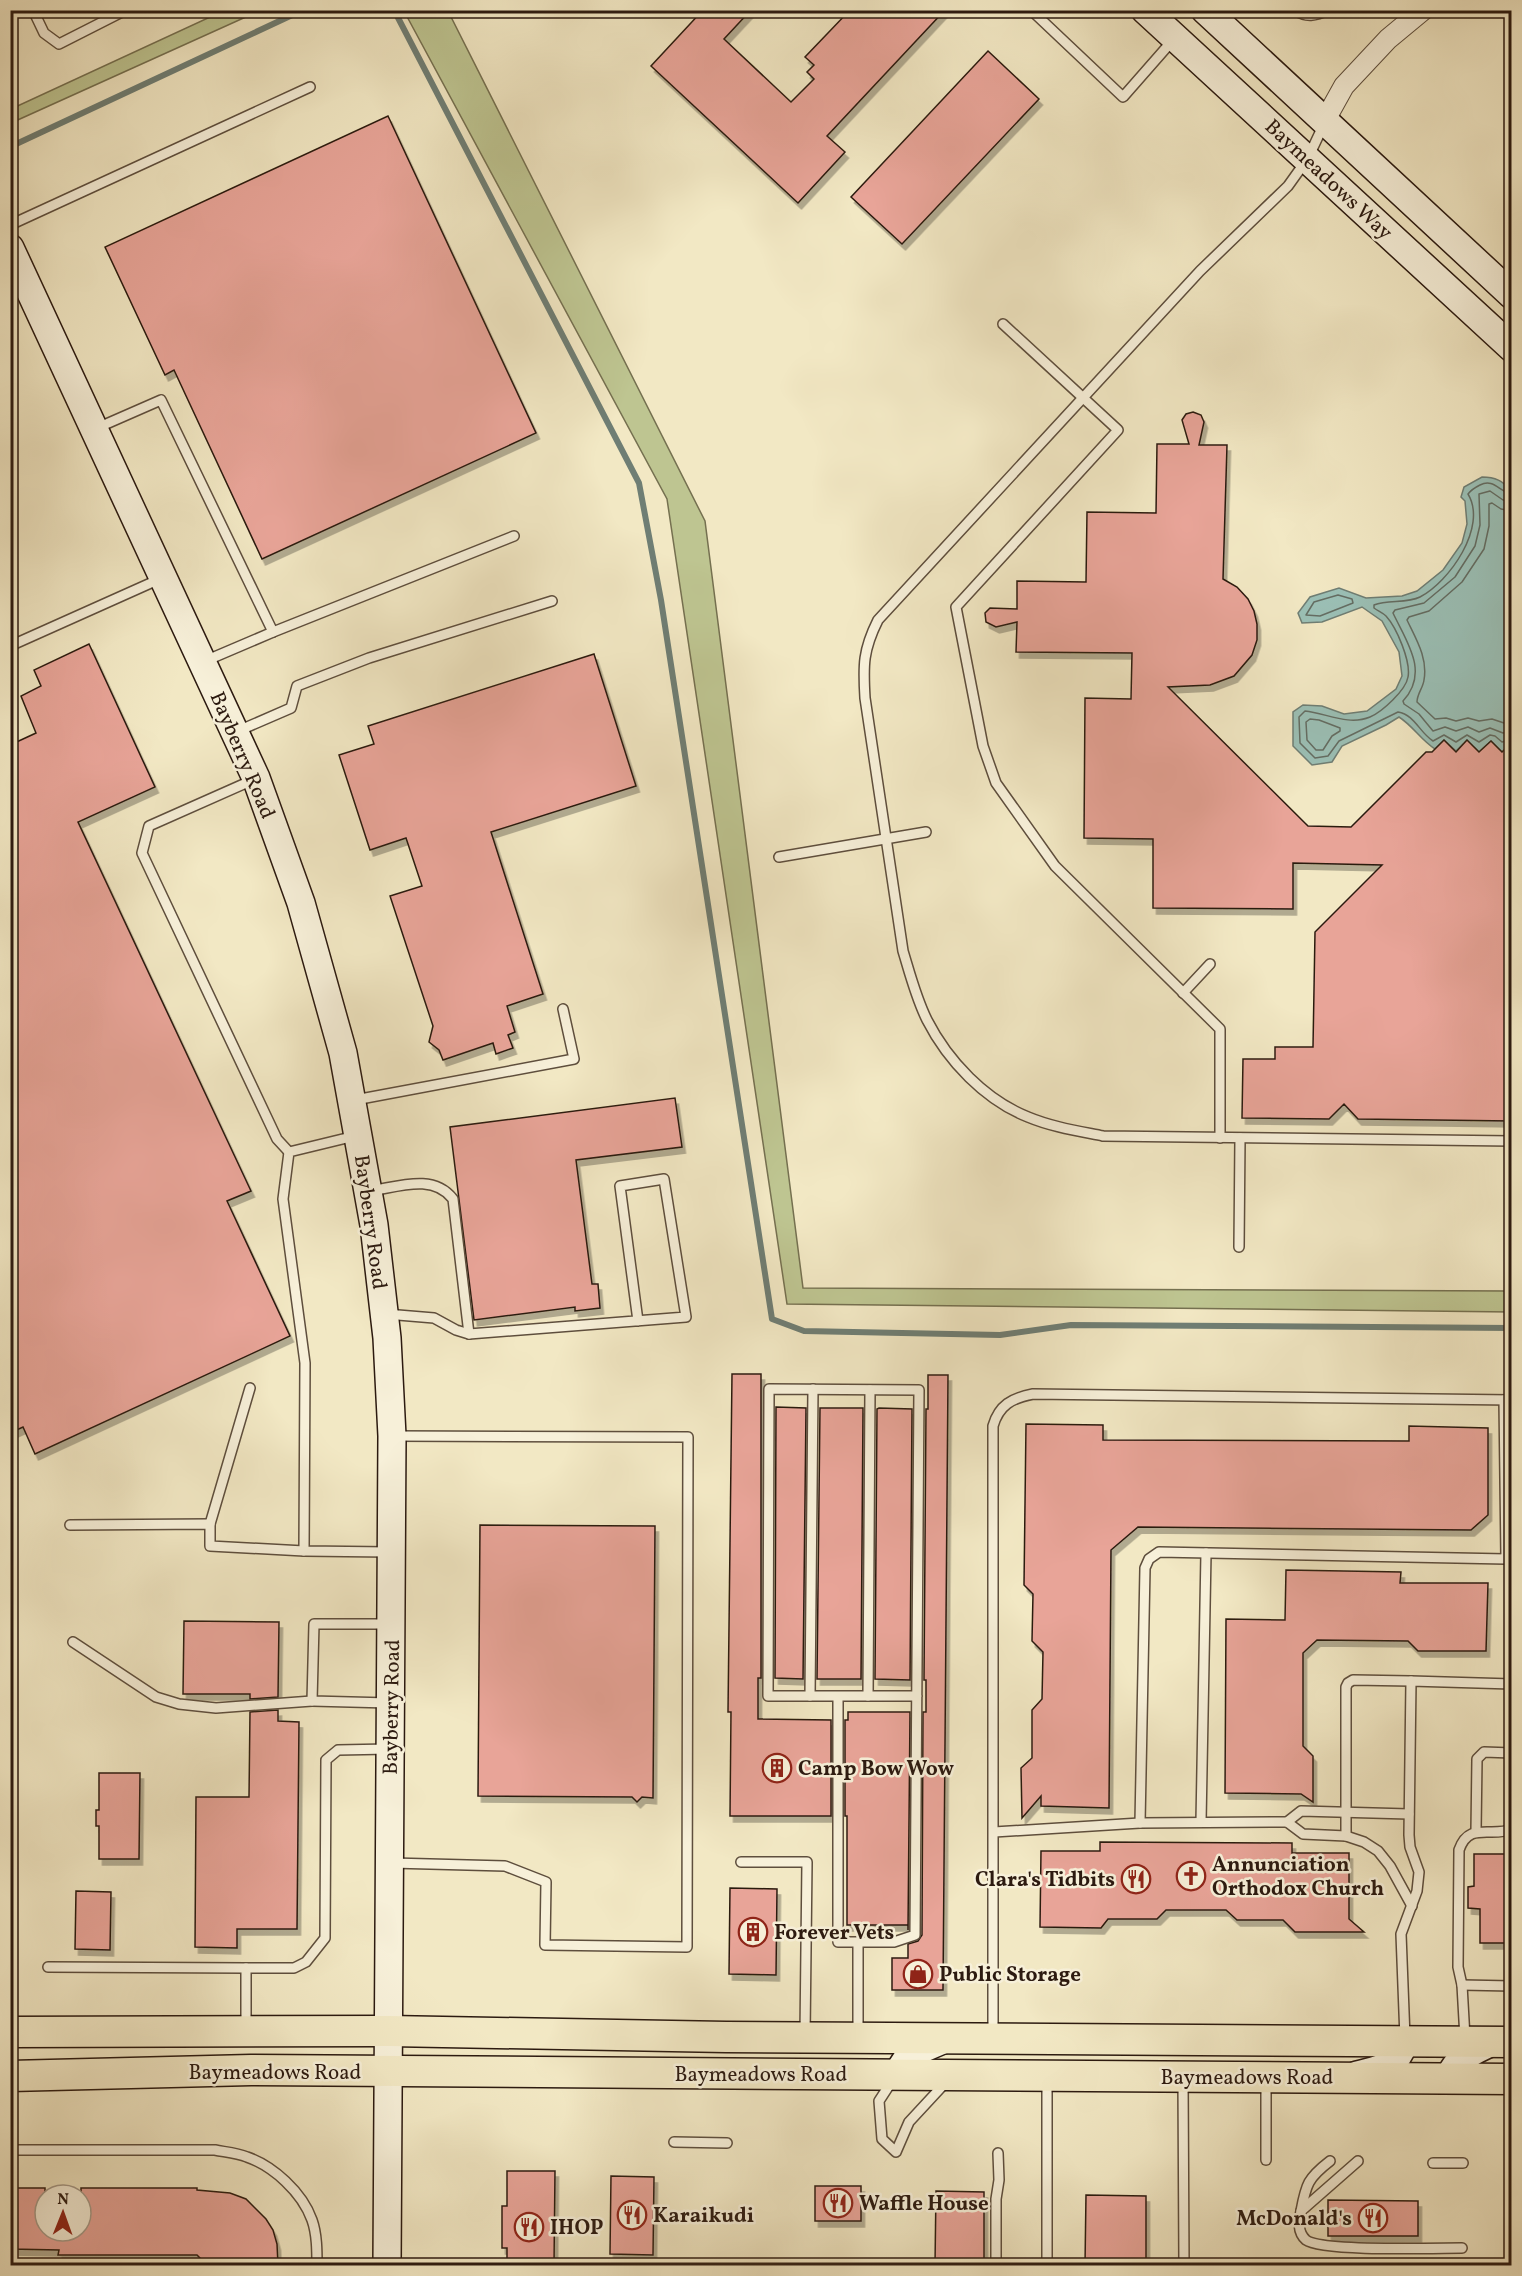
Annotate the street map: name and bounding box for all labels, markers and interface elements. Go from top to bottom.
street label: Baymeadows Way [1258,113,1399,248]
street label: Bayberry Road [202,687,281,824]
street label: Bayberry Road [346,1153,393,1291]
street label: Bayberry Road [377,1639,408,1775]
building icon: Camp Bow Wow [761,1752,793,1784]
place label: Camp Bow Wow [798,1755,954,1784]
place label: Annunciation Orthodox Church [1212,1851,1385,1904]
church icon: Annunciation Orthodox Church [1175,1860,1207,1892]
restaurant icon: Clara's Tidbits [1120,1863,1152,1895]
place label: Clara's Tidbits [975,1866,1115,1895]
building icon: Forever Vets [737,1916,769,1948]
place label: Forever Vets [774,1919,894,1948]
shop icon: Public Storage [902,1958,934,1990]
place label: Public Storage [939,1961,1081,1990]
street label: Baymeadows Road [189,2059,361,2088]
street label: Baymeadows Road [675,2061,847,2090]
street label: Baymeadows Road [1161,2064,1333,2093]
north arrow [33,2183,93,2243]
restaurant icon: Waffle House [822,2187,854,2219]
text: N [57,2189,70,2211]
place label: Waffle House [859,2190,989,2219]
restaurant icon: Karaikudi [616,2199,648,2231]
place label: Karaikudi [653,2202,754,2231]
restaurant icon: McDonald's [1357,2202,1389,2234]
place label: McDonald's [1236,2205,1352,2234]
restaurant icon: IHOP [513,2211,545,2243]
place label: IHOP [550,2214,604,2243]

